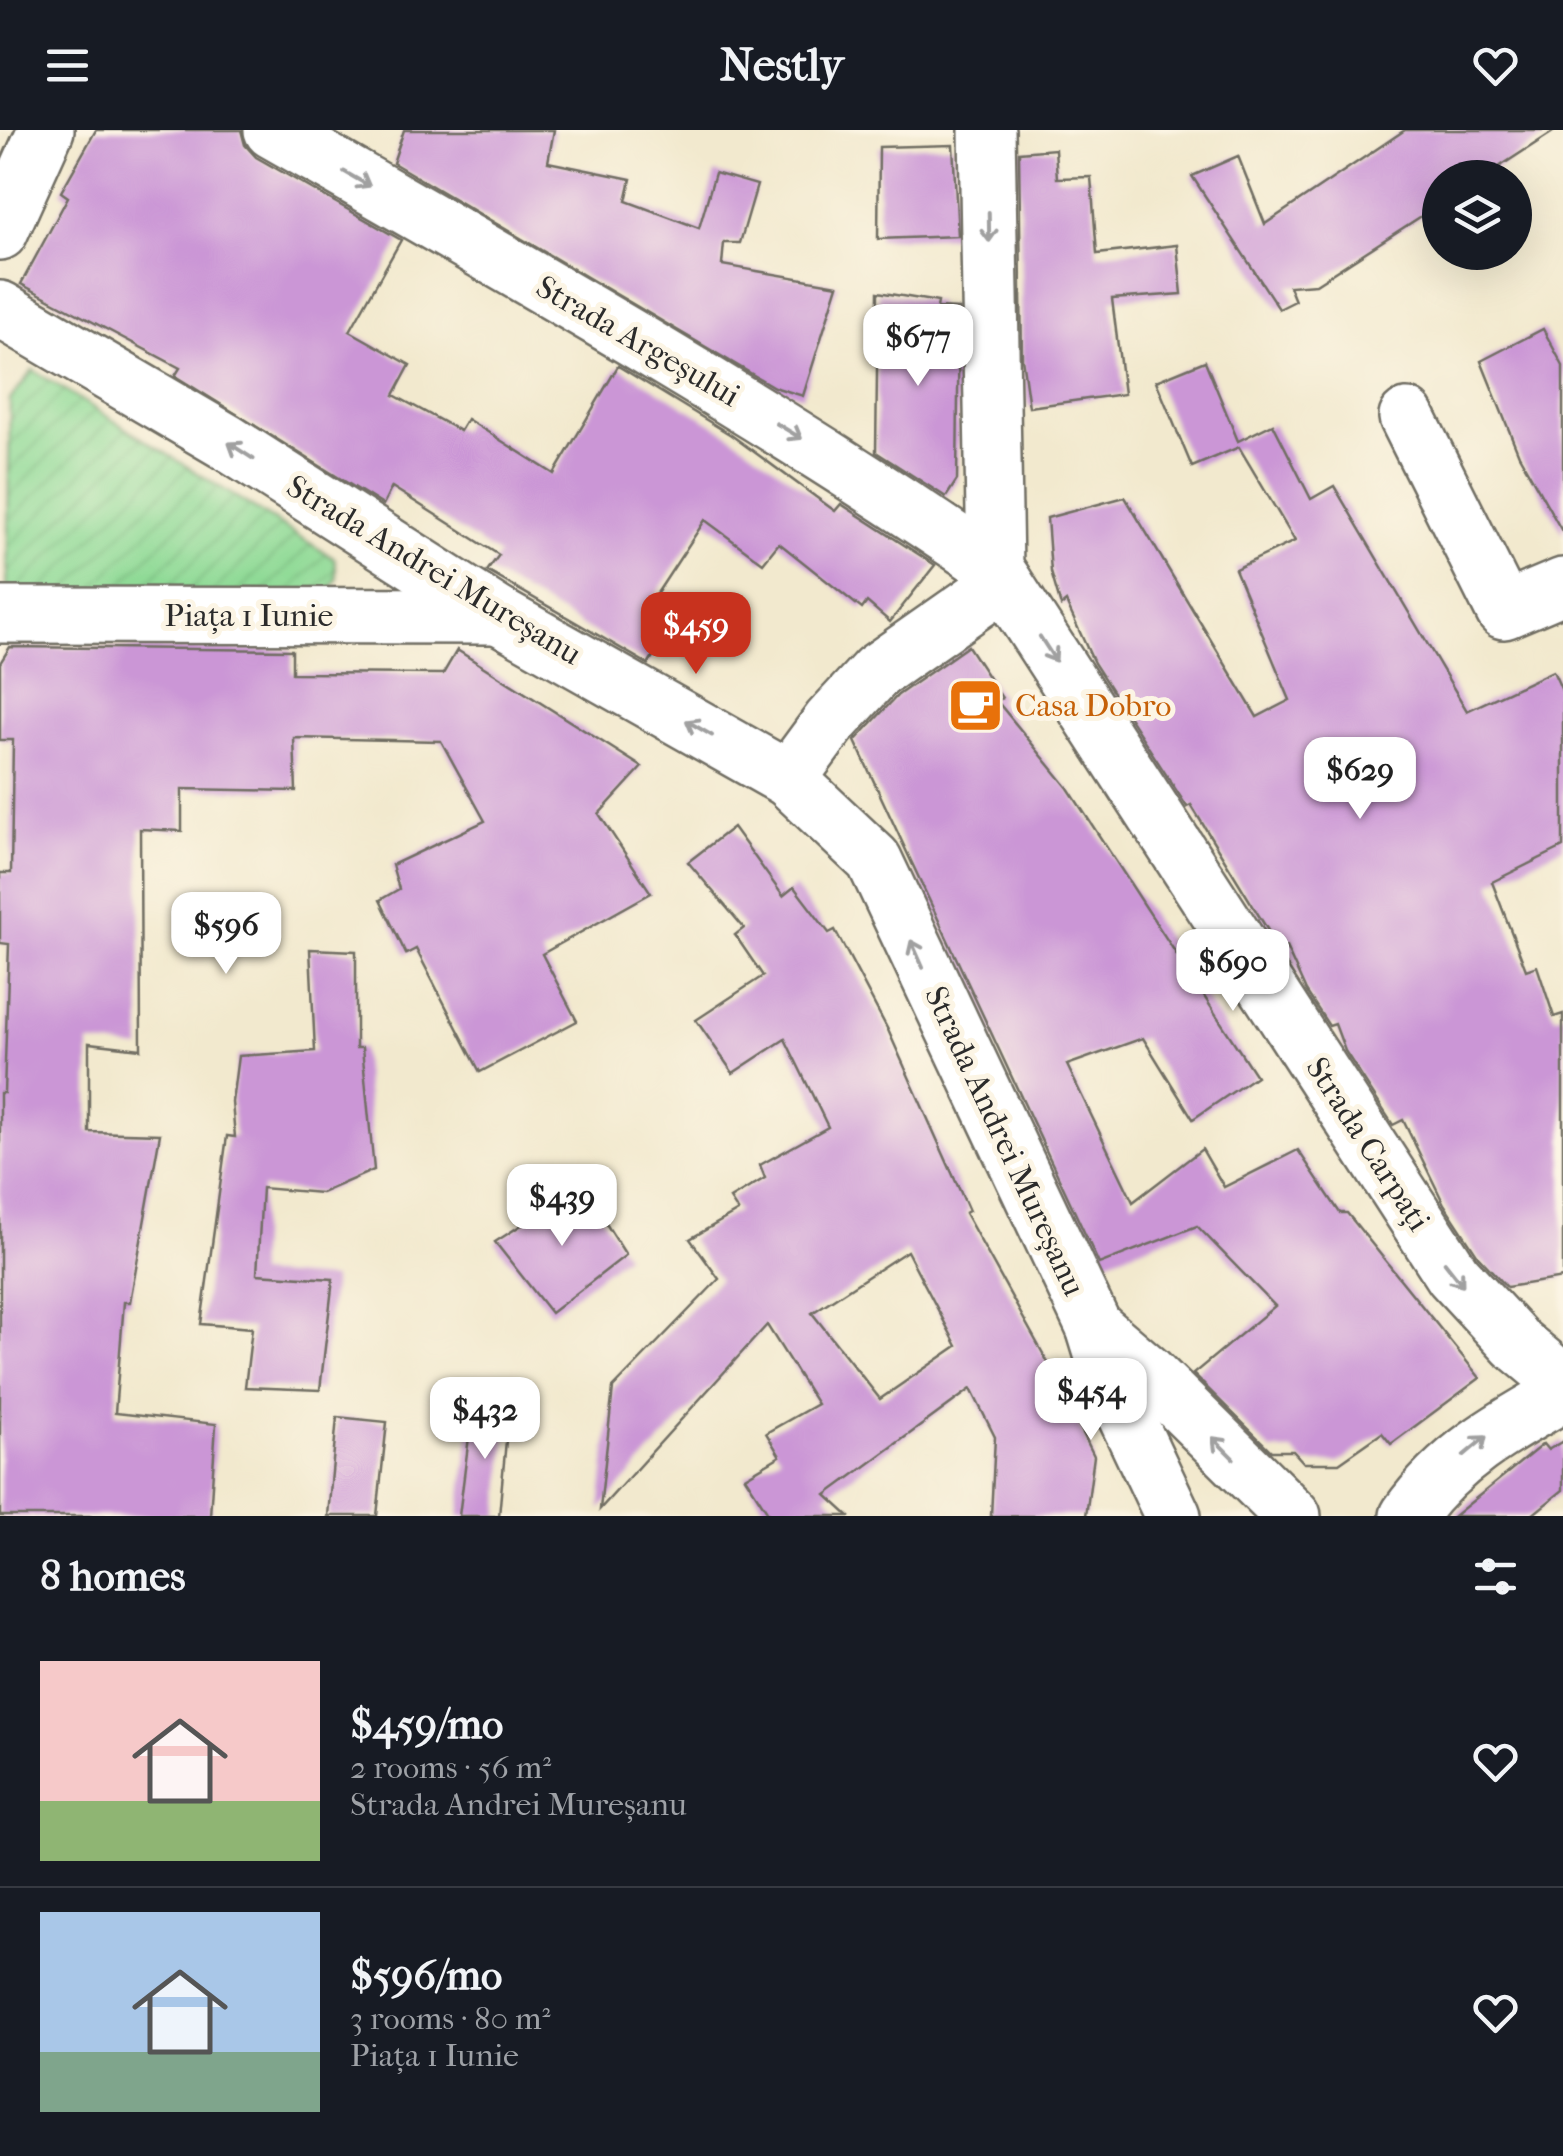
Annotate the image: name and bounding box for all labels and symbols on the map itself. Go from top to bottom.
one-way arrow [342,169,371,189]
one-way arrow [980,211,999,243]
street label: Strada Argeșului [530,268,747,414]
pin: $677 [859,304,977,389]
one-way arrow [774,421,803,441]
one-way arrow [227,441,256,462]
street label: Strada Andrei Mureșanu [280,467,588,673]
pin: $459 [637,592,755,677]
street label: Piața 1 Iunie [165,597,334,634]
one-way arrow [1037,635,1058,663]
cafe icon: Casa Dobro [946,675,1006,735]
place label: Casa Dobro [1015,687,1172,724]
one-way arrow [684,717,714,737]
pin: $629 [1301,737,1419,822]
pin: $596 [167,892,285,977]
pin: $690 [1174,929,1292,1014]
one-way arrow [907,940,926,970]
street label: Strada Andrei Mureșanu [917,981,1093,1301]
street label: Strada Carpați [1298,1050,1438,1238]
pin: $439 [503,1164,621,1249]
one-way arrow [1443,1260,1464,1287]
pin: $454 [1032,1358,1150,1443]
pin: $432 [426,1377,544,1462]
one-way arrow [1461,1435,1487,1457]
one-way arrow [1211,1437,1235,1461]

